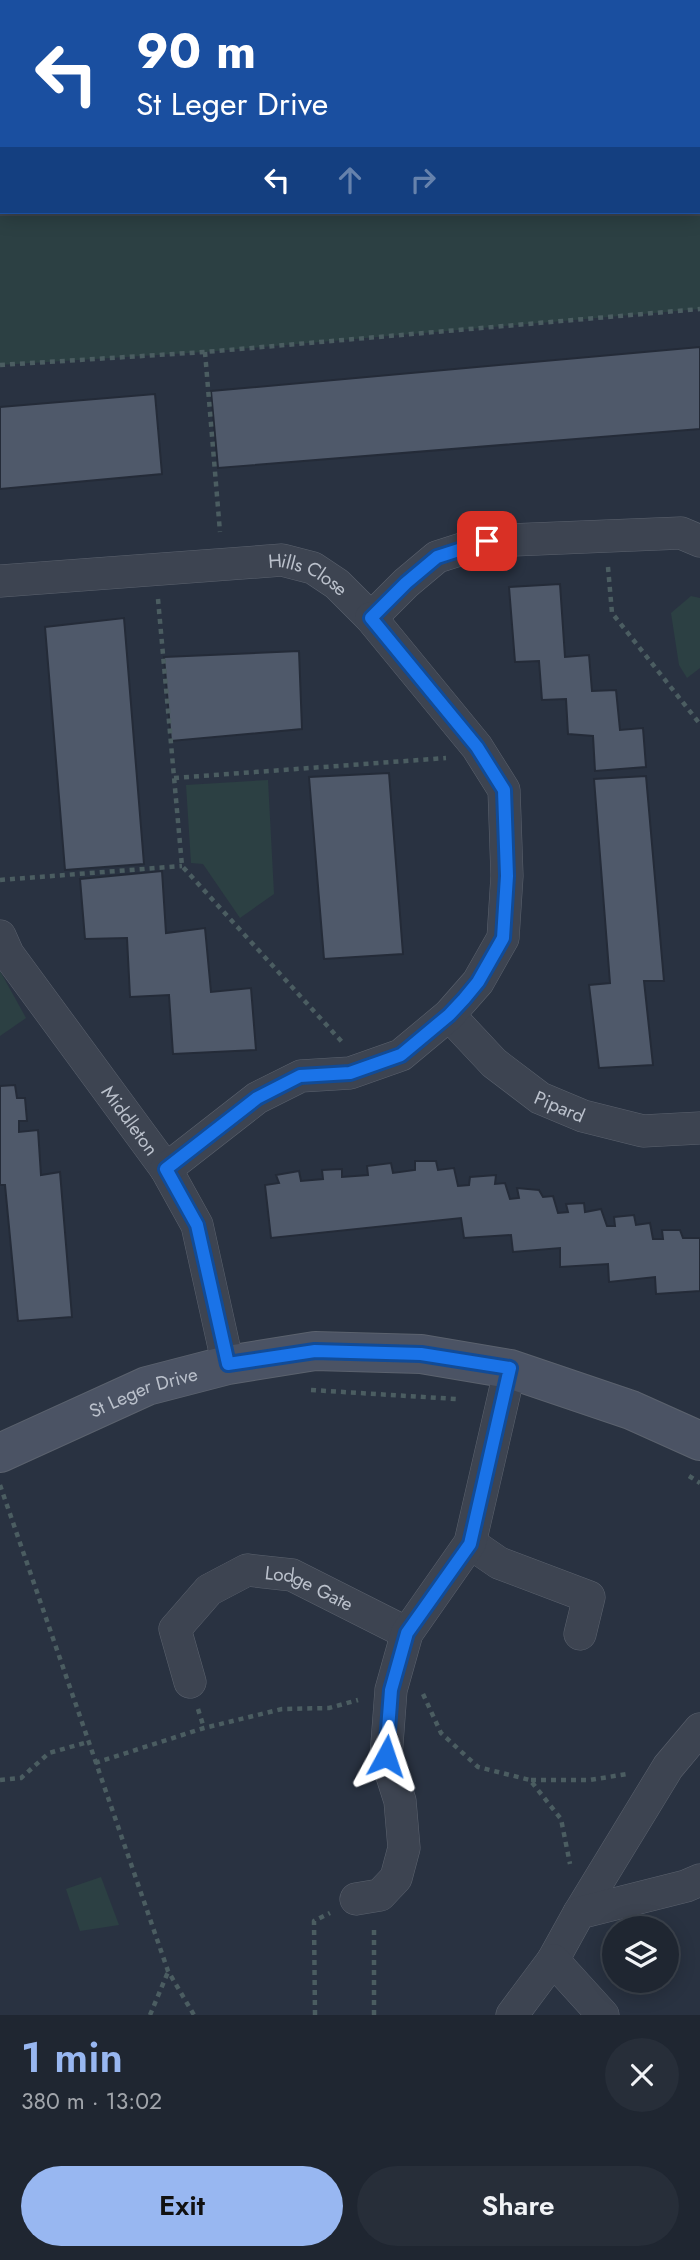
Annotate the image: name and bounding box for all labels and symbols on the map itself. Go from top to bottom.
pin [457,511,517,571]
street label: Hills Close [267,547,354,602]
street label: Middleton [95,1080,165,1161]
street label: Pipard [530,1084,589,1129]
street label: St Leger Drive [85,1360,201,1425]
street label: Lodge Gate [263,1559,358,1618]
position arrow [349,1719,423,1793]

